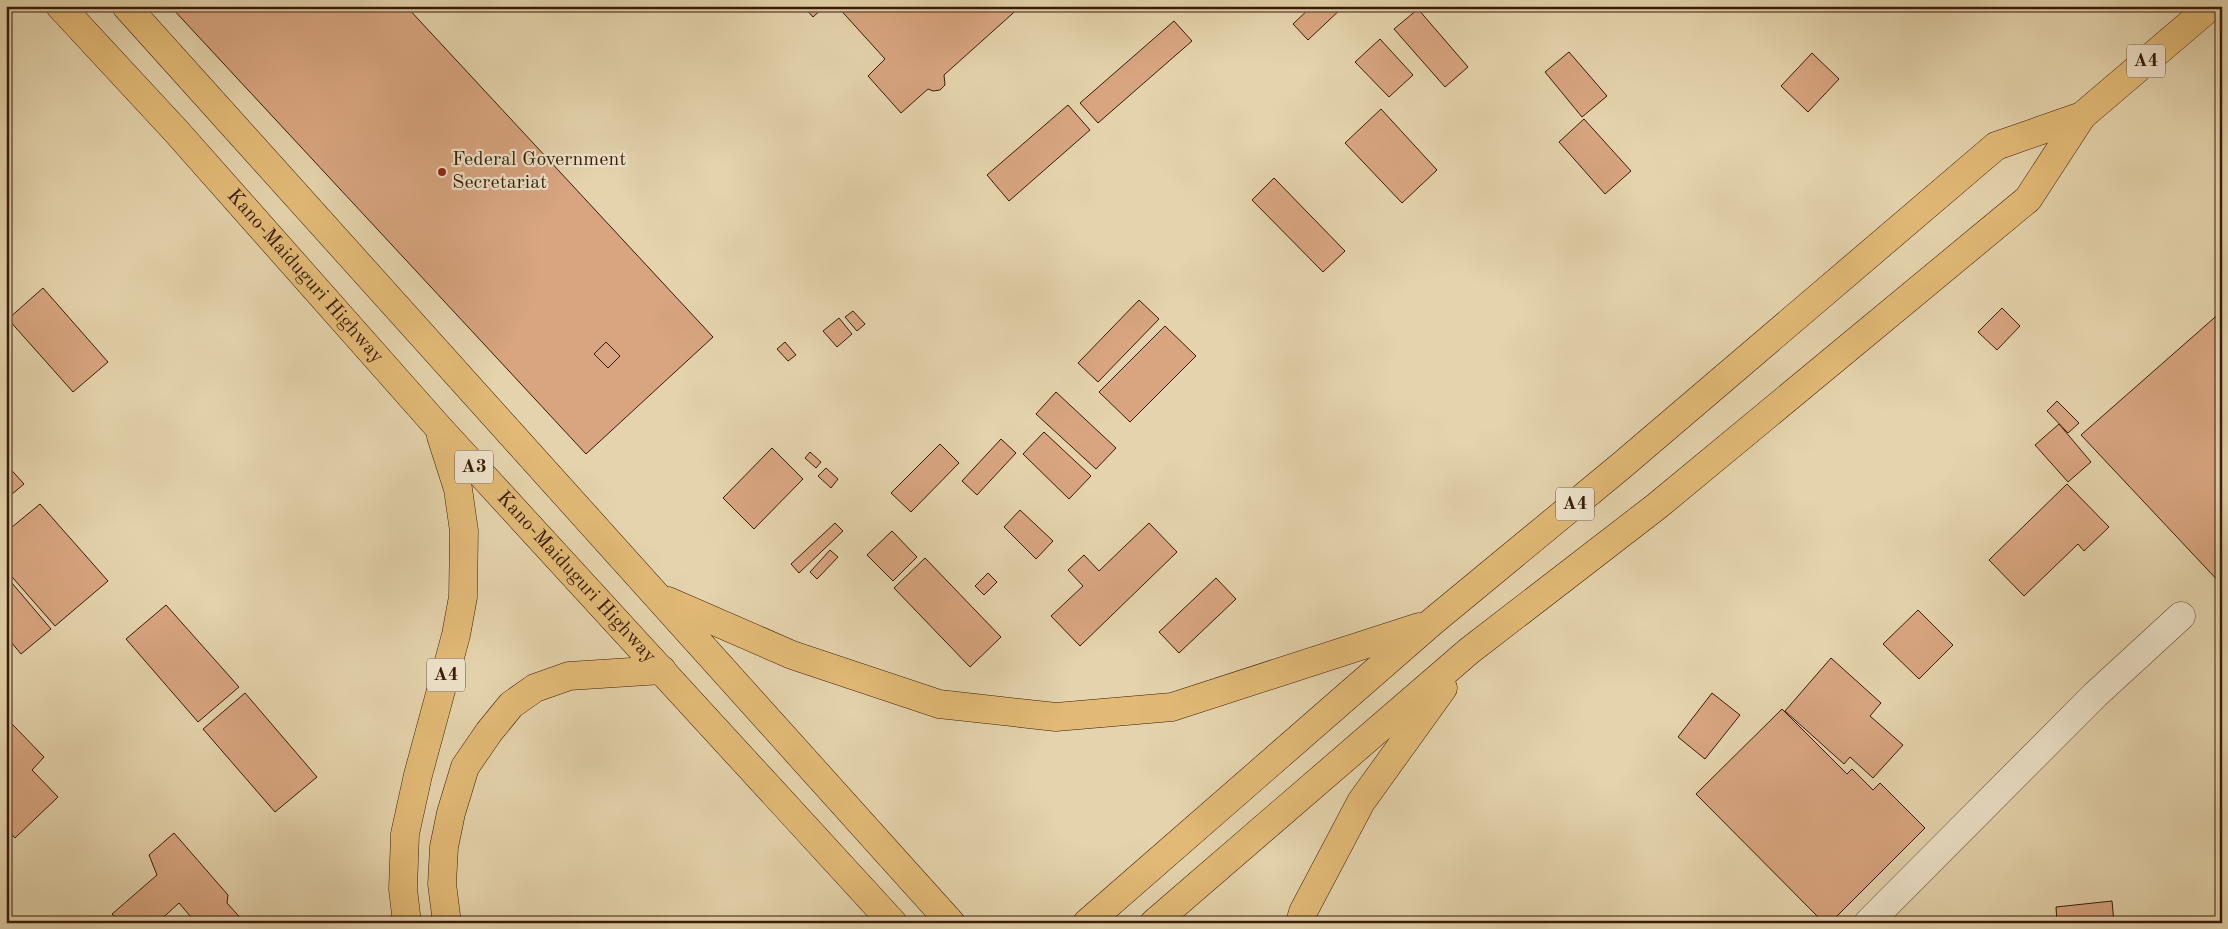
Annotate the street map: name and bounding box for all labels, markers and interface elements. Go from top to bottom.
road number: A4 [2127,44,2165,78]
place label: Federal Government Secretariat [452,150,626,193]
marker: Federal Government Secretariat [436,166,448,178]
street label: Kano-Maiduguri Highway [223,186,387,368]
road number: A3 [455,451,493,484]
street label: Kano-Maiduguri Highway [493,488,660,667]
road number: A4 [1556,488,1594,520]
road number: A4 [427,658,465,692]

